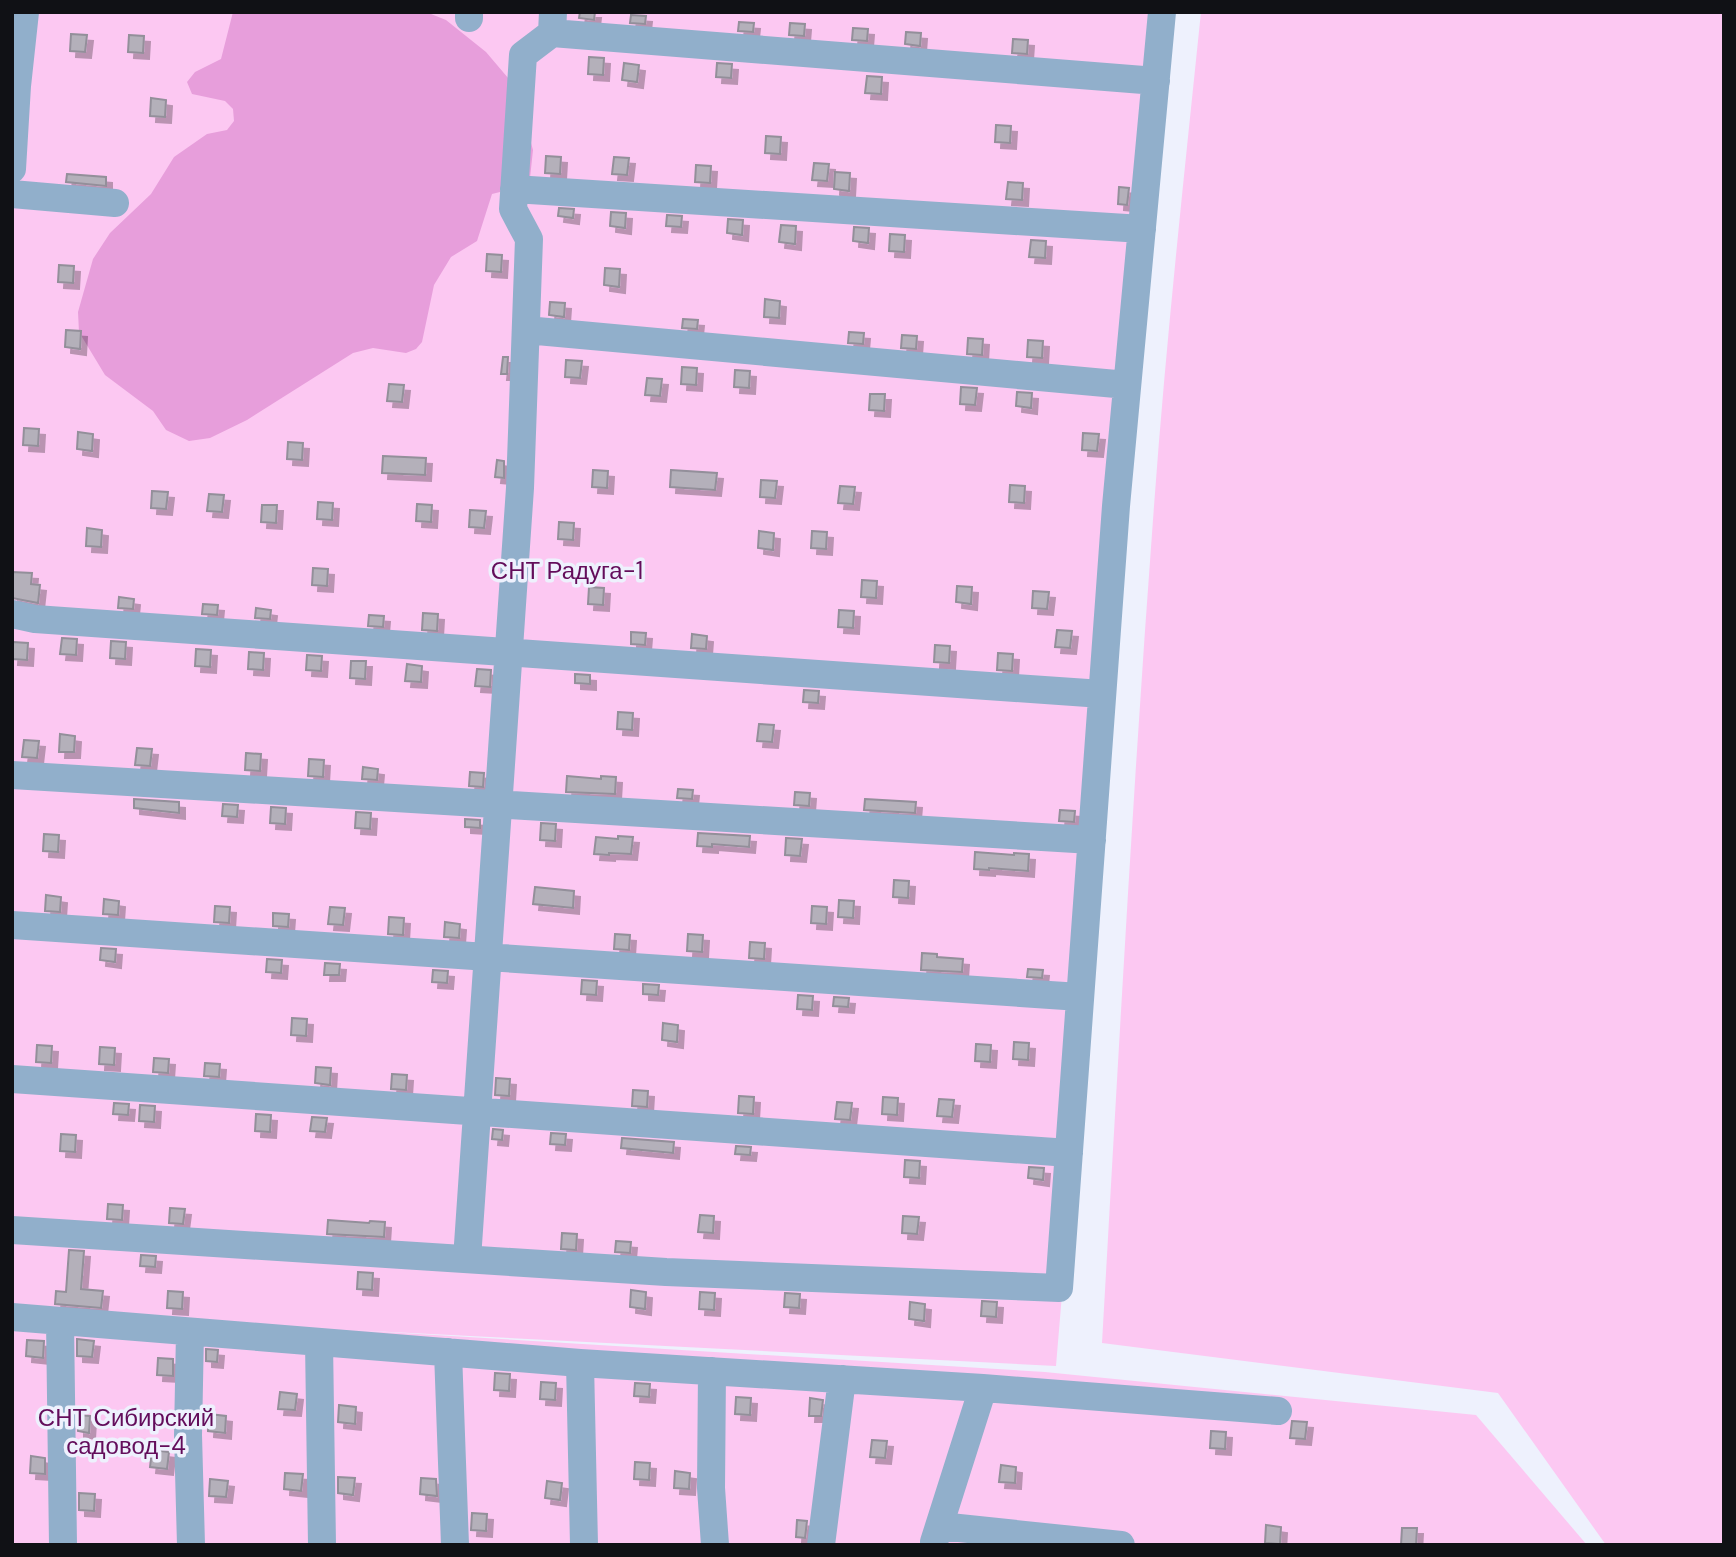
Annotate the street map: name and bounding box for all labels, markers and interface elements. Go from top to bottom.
park label: СНТ Радуга-1 [491,555,643,586]
park label: СНТ Сибирский садовод-4 [38,1402,214,1461]

